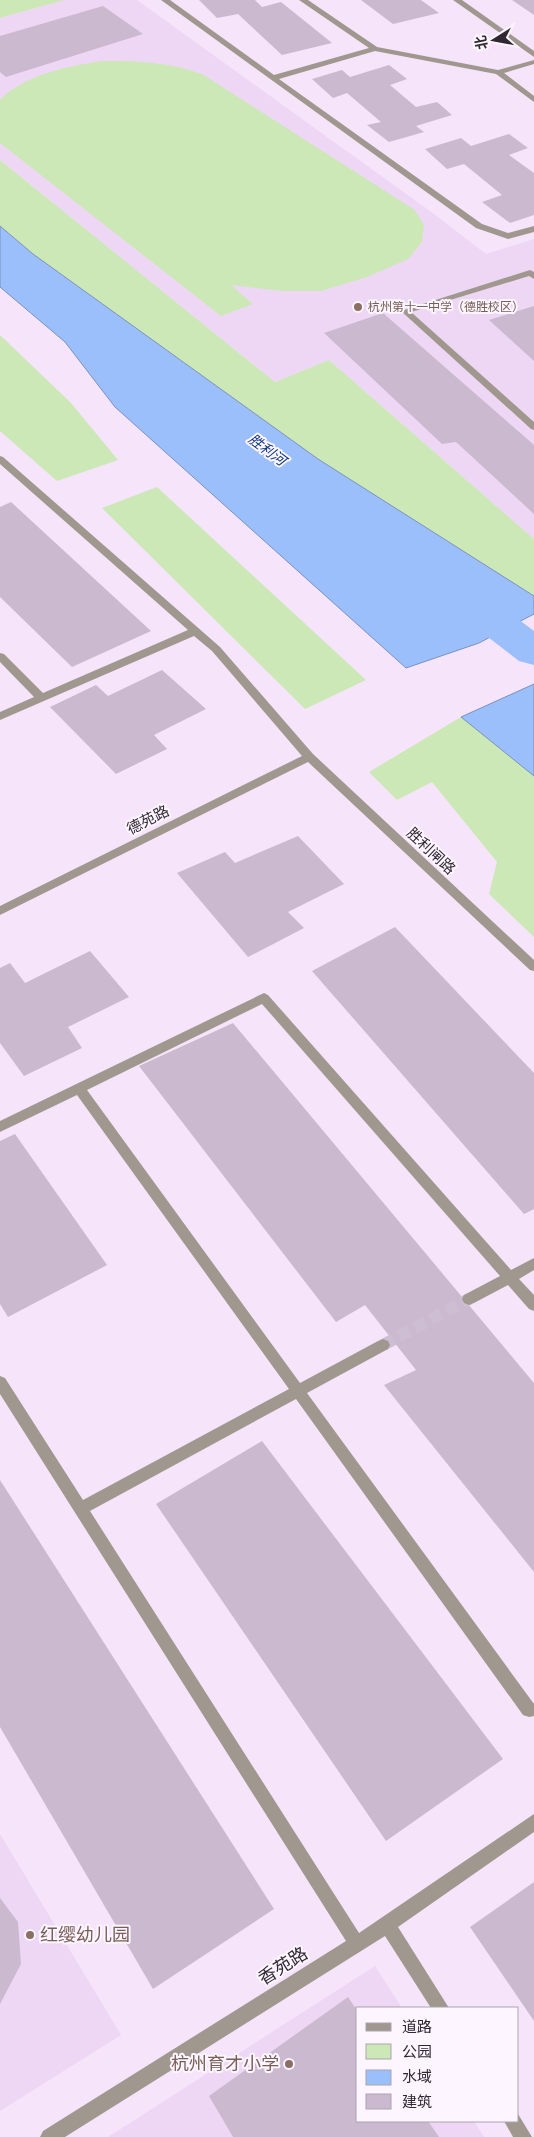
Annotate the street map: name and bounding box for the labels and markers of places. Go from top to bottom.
place label: 杭州第十一中学（德胜校区） [368,300,524,314]
marker: 杭州第十一中学（德胜校区） [352,301,364,313]
place label: 红缨幼儿园 [40,1924,130,1946]
marker: 红缨幼儿园 [24,1929,36,1941]
place label: 杭州育才小学 [171,2053,279,2075]
marker: 杭州育才小学 [283,2058,295,2070]

